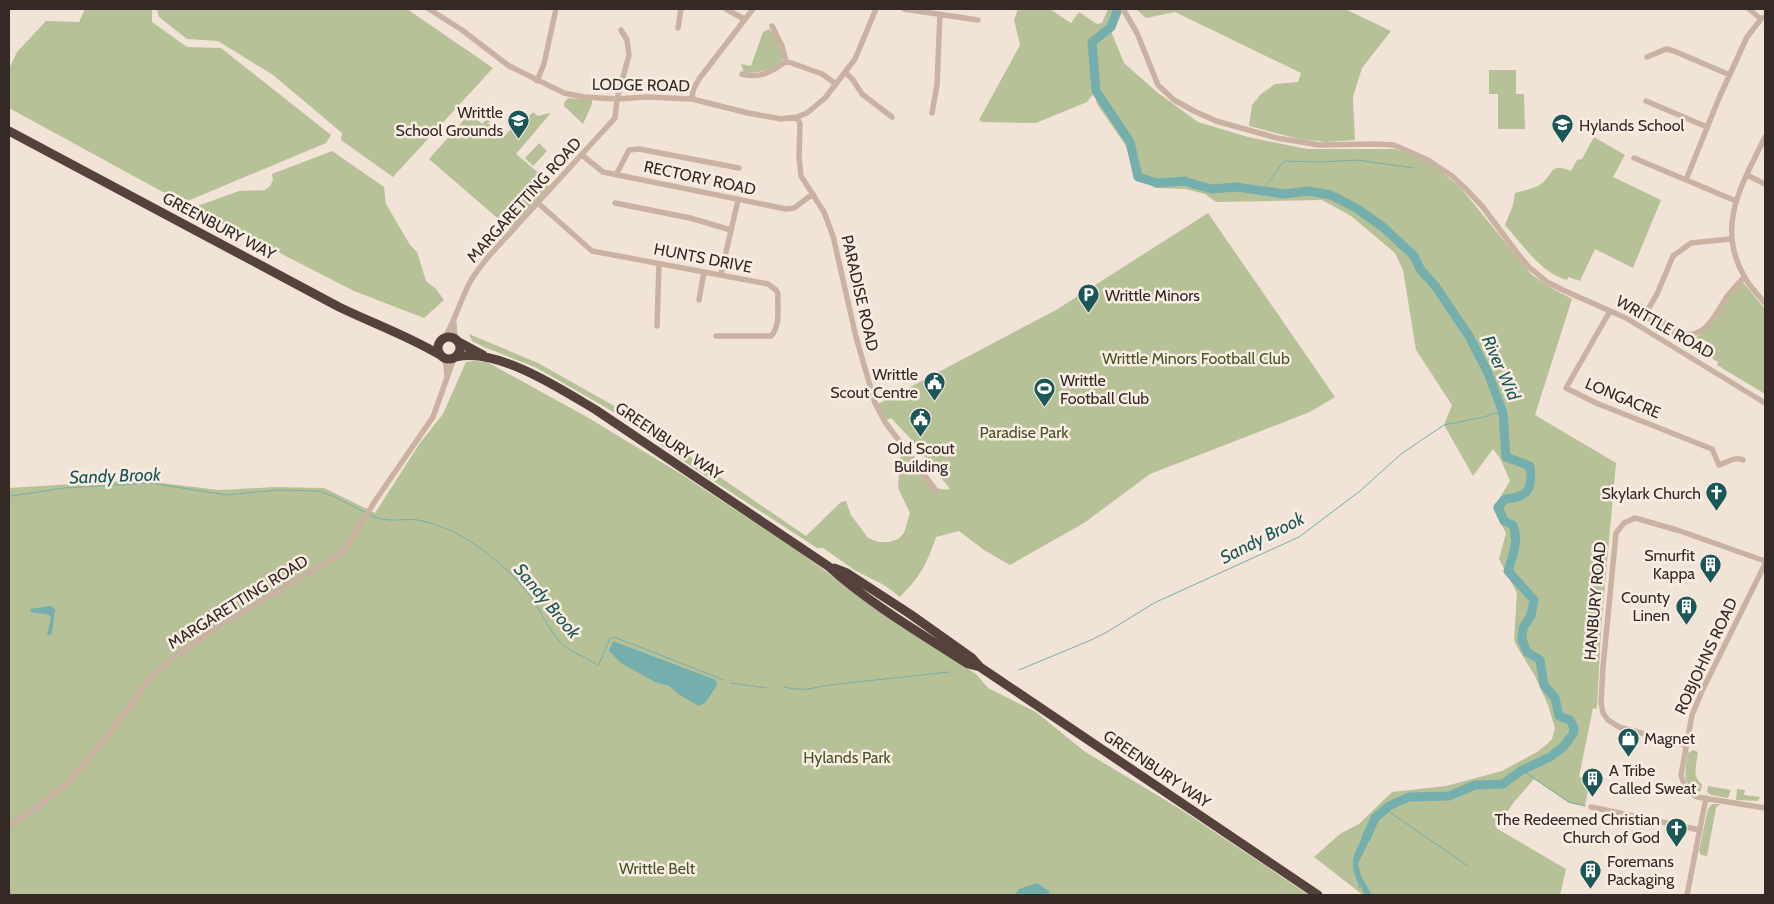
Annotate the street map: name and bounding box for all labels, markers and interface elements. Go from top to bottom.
street label: LODGE ROAD [592,75,690,95]
place label: Writtle School Grounds [396,103,503,140]
school or university icon: Writtle School Grounds [507,109,531,140]
school or university icon: Hylands School [1551,113,1575,144]
place label: Hylands School [1579,116,1685,135]
street label: MARGARETTING ROAD [463,134,585,266]
street label: RECTORY ROAD [642,157,758,199]
street label: GREENBURY WAY [159,188,280,264]
street label: PARADISE ROAD [837,233,883,353]
street label: HUNTS DRIVE [652,239,754,277]
parking icon: Writtle Minors [1077,283,1101,314]
place label: Writtle Minors [1105,286,1200,305]
street label: WRITTLE ROAD [1613,291,1717,363]
water label: River Wid [1477,332,1525,405]
park label: Writtle Minors Football Club [1102,349,1290,368]
place label: Writtle Scout Centre [830,365,918,402]
public building icon: Writtle Scout Centre [922,371,946,402]
place label: Writtle Football Club [1060,371,1149,408]
street label: LONGACRE [1582,374,1664,422]
sports icon: Writtle Football Club [1032,377,1056,408]
street label: GREENBURY WAY [612,398,727,484]
public building icon: Old Scout Building [909,407,933,438]
park label: Paradise Park [980,423,1069,442]
place label: Old Scout Building [887,439,955,476]
water label: Sandy Brook [69,463,162,489]
church icon: Skylark Church [1705,481,1729,512]
place label: Skylark Church [1602,484,1701,503]
water label: Sandy Brook [1216,507,1309,569]
street label: HANBURY ROAD [1580,541,1610,661]
place label: Smurfit Kappa [1644,546,1696,583]
street label: MARGARETTING ROAD [164,551,312,653]
building icon: Smurfit Kappa [1699,552,1723,583]
water label: Sandy Brook [509,559,586,644]
place label: County Linen [1621,588,1670,625]
building icon: County Linen [1674,594,1698,625]
street label: ROBJOHNS ROAD [1671,595,1741,717]
street label: GREENBURY WAY [1100,726,1215,812]
shop icon: Magnet [1616,726,1640,757]
place label: Magnet [1644,729,1696,748]
park label: Hylands Park [803,748,892,767]
place label: A Tribe Called Sweat [1609,761,1697,798]
building icon: A Tribe Called Sweat [1581,767,1605,798]
place label: The Redeemed Christian Church of God [1495,810,1660,847]
church icon: The Redeemed Christian Church of God [1664,816,1688,847]
place label: Foremans Packaging [1607,852,1675,889]
building icon: Foremans Packaging [1579,858,1603,889]
park label: Writtle Belt [619,859,696,878]

